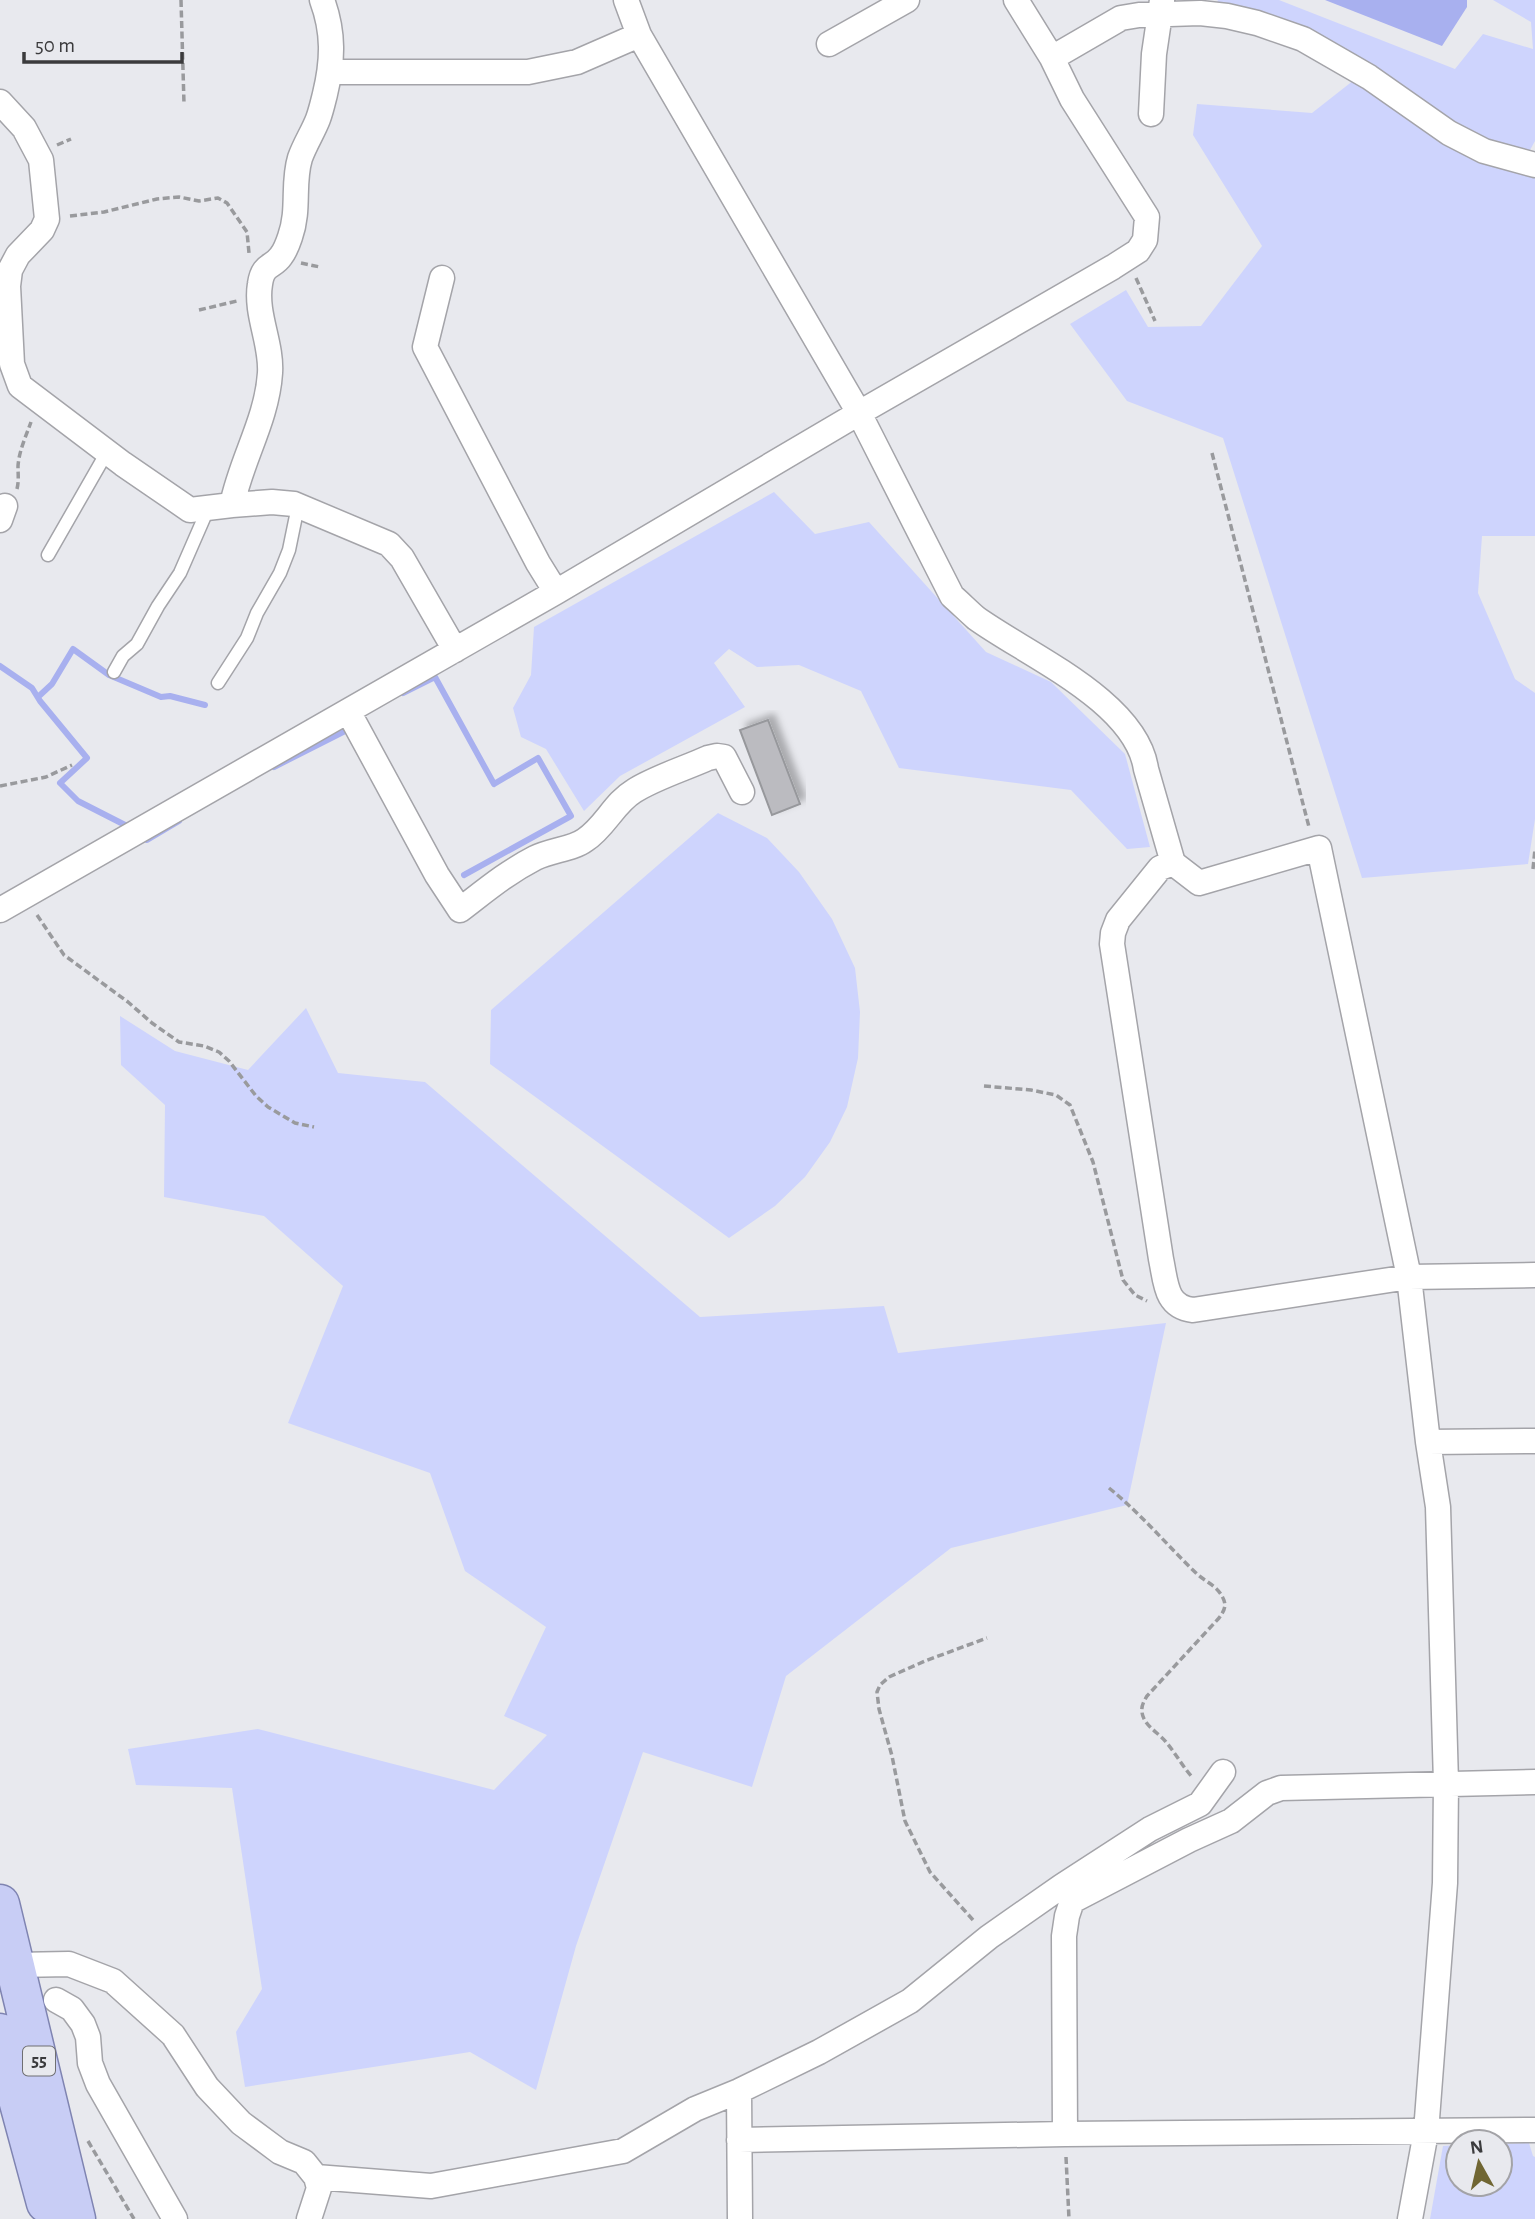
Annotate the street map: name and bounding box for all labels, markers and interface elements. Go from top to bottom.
scale bar [24,21,182,65]
text: 50 m [35,35,75,56]
road number: 55 [23,2047,55,2076]
north arrow [1444,2128,1514,2198]
text: N [1469,2137,1485,2158]

